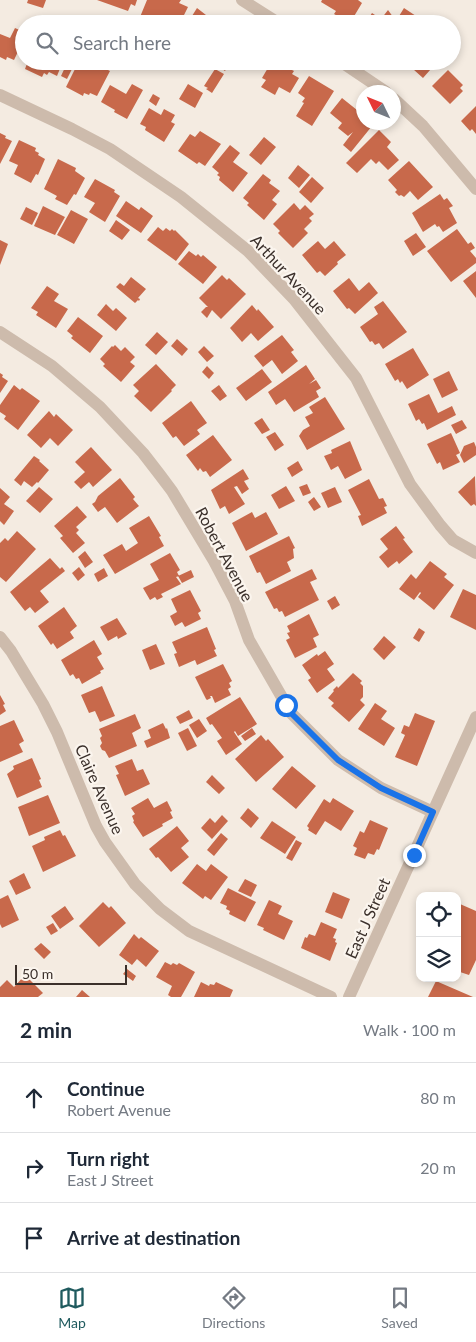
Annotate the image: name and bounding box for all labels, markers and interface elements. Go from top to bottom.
search box [15,15,461,70]
icon: search [33,29,61,57]
text: Search here [73,31,171,54]
north arrow [356,85,401,130]
street label: Arthur Avenue [247,230,331,318]
street label: Robert Avenue [192,504,258,604]
route start [275,694,298,717]
street label: Claire Avenue [72,741,128,837]
route end [403,844,426,867]
street label: East J Street [341,874,393,961]
map controls [416,892,461,982]
button: locate [416,892,461,937]
button: layers [416,937,461,982]
scale bar [15,962,128,985]
text: 50 m [22,965,53,982]
text: 2 min [20,1017,72,1042]
text: Walk · 100 m [363,1020,456,1039]
text: Continue [67,1077,145,1100]
icon: ahead [20,1084,48,1112]
text: 80 m [420,1088,456,1107]
text: Robert Avenue [67,1100,171,1119]
text: Turn right [67,1147,149,1170]
icon: right [20,1154,48,1182]
text: 20 m [420,1158,456,1177]
text: East J Street [67,1170,153,1189]
icon: arrive [20,1224,48,1252]
text: Arrive at destination [67,1226,240,1249]
tab: Map [58,1284,86,1331]
tab: Directions [202,1284,265,1331]
tab: Saved [381,1284,418,1331]

